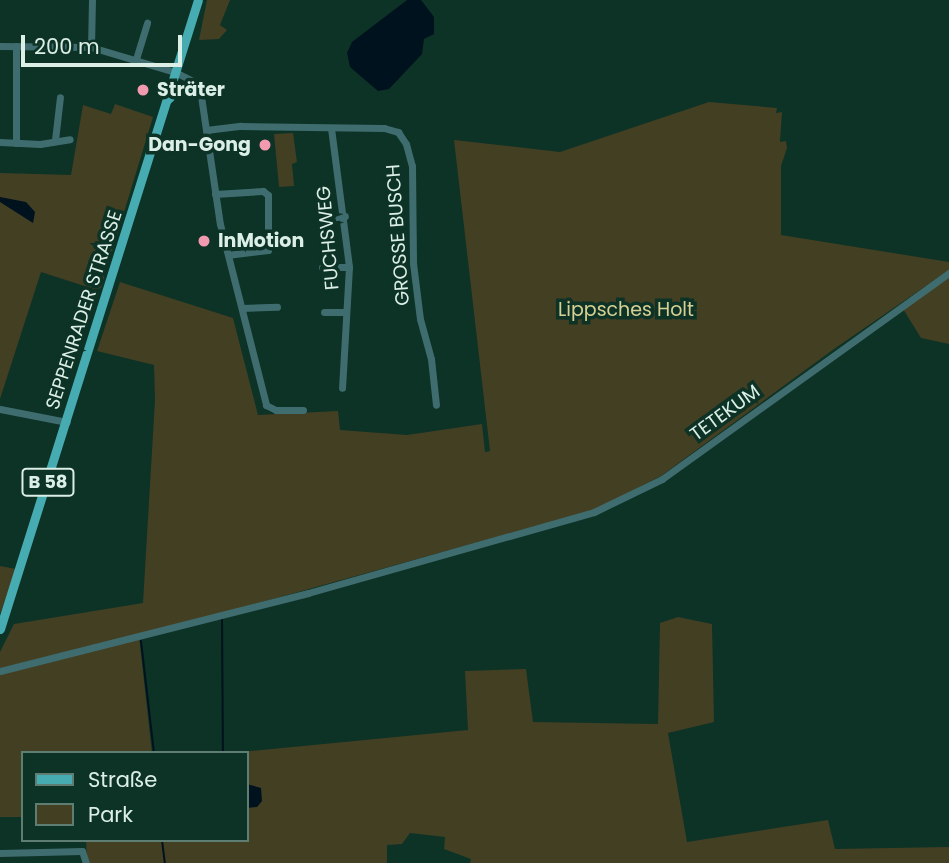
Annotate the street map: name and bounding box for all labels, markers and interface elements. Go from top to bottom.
scale bar [24,21,186,65]
text: 200 m [34,32,100,61]
place label: Sträter [157,79,225,101]
marker: Sträter [135,82,151,98]
place label: Dan-Gong [148,134,251,156]
marker: Dan-Gong [257,137,273,153]
street label: GROSSE BUSCH [382,163,414,307]
street label: FUCHSWEG [312,185,344,291]
street label: SEPPENRADER STRASSE [41,208,127,412]
place label: InMotion [218,230,304,252]
marker: InMotion [196,233,212,249]
park label: Lippsches Holt [558,299,694,321]
street label: TETEKUM [686,380,764,446]
road number: B 58 [20,468,76,496]
legend [21,751,248,842]
text: Straße [88,765,157,794]
text: Park [88,800,133,829]

